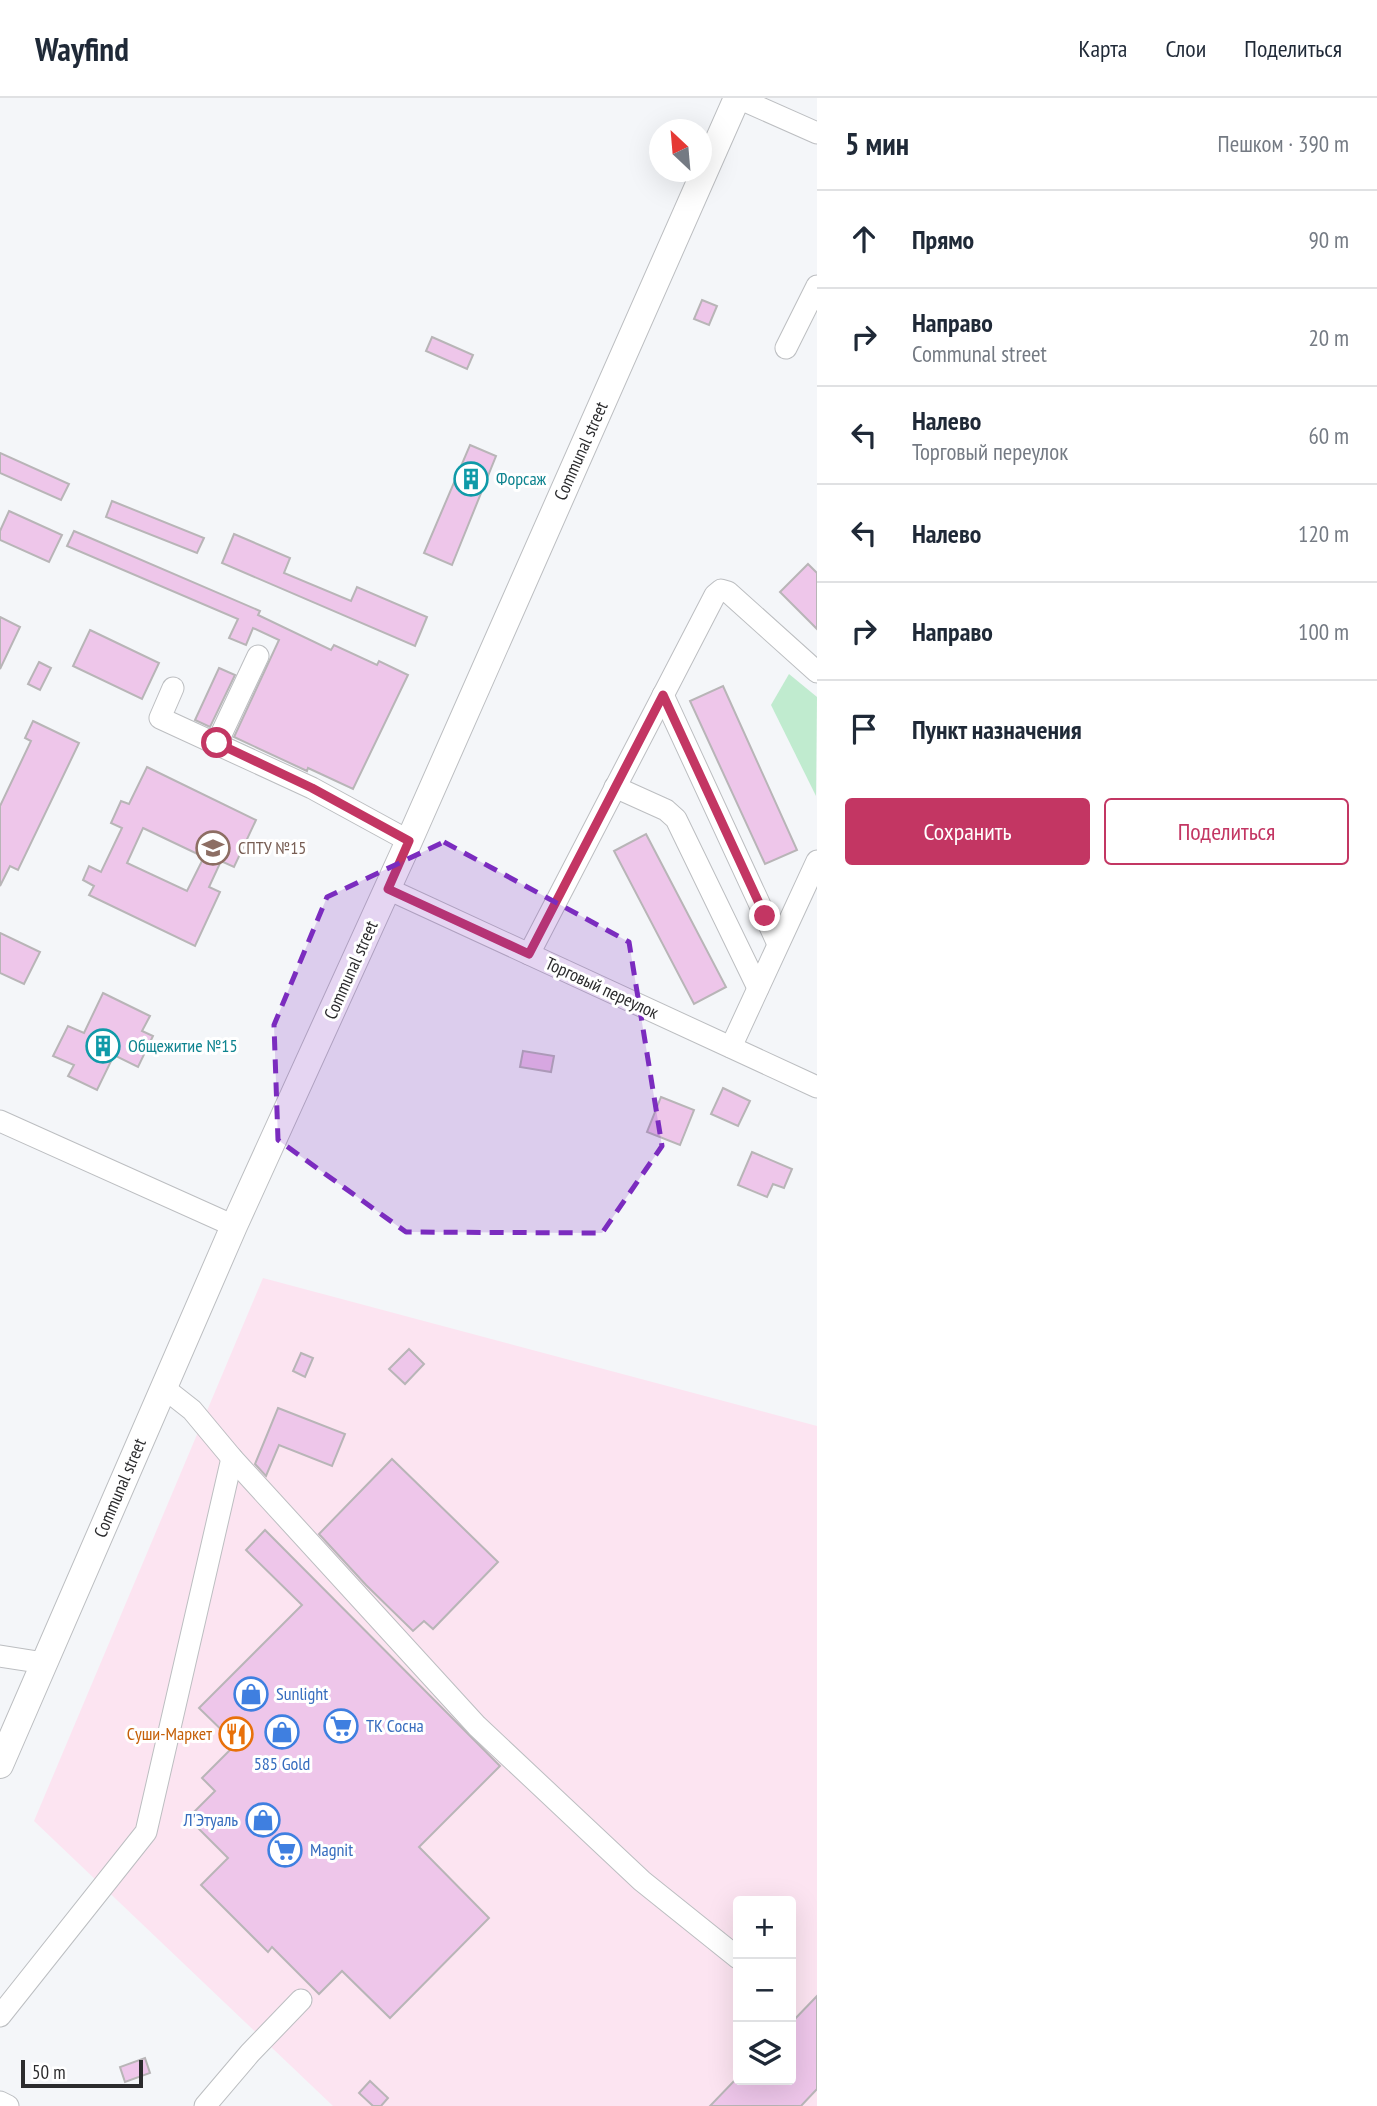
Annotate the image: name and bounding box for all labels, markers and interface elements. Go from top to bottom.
text: Wayfind [35,27,129,70]
text: Карта [1079,33,1127,64]
text: Слои [1165,33,1206,64]
text: Поделиться [1244,33,1342,64]
north arrow [649,119,712,182]
text: 5 мин [845,124,909,163]
text: Пешком · 390 m [1218,129,1349,158]
icon: ahead [845,220,883,258]
text: Прямо [912,223,974,256]
text: 90 m [1308,225,1349,254]
text: Направо [912,306,993,339]
icon: right [845,318,883,356]
text: 20 m [1308,323,1349,352]
text: Communal street [912,339,1047,368]
street label: Communal street [549,398,613,504]
text: Налево [912,404,981,437]
icon: left [845,416,883,454]
text: 60 m [1308,421,1349,450]
text: Торговый переулок [912,437,1068,466]
building icon: Форсаж [452,460,490,498]
place label: Форсаж [496,467,547,490]
icon: left [845,514,883,552]
text: Налево [912,517,981,550]
text: 120 m [1298,519,1349,548]
icon: right [845,612,883,650]
text: Направо [912,615,993,648]
text: 100 m [1298,617,1349,646]
icon: arrive [845,710,883,748]
text: Пункт назначения [912,713,1082,746]
route start [201,727,232,758]
button: Сохранить [845,798,1090,865]
button: Поделиться [1104,798,1349,865]
school or university icon: СПТУ №15 [194,829,232,867]
place label: СПТУ №15 [238,836,306,859]
route end [749,900,780,931]
street label: Communal street [319,917,383,1023]
street label: Торговый переулок [542,951,662,1024]
building icon: Общежитие №15 [84,1027,122,1065]
place label: Общежитие №15 [128,1034,238,1057]
street label: Communal street [88,1435,151,1541]
shop icon: Sunlight [232,1675,270,1713]
place label: Sunlight [276,1682,328,1705]
supermarket icon: ТК Сосна [322,1707,360,1745]
shop icon: 585 Gold [263,1713,301,1751]
place label: ТК Сосна [366,1714,424,1737]
restaurant icon: Суши-Маркет [217,1715,255,1753]
place label: Суши-Маркет [127,1722,212,1745]
place label: 585 Gold [254,1752,310,1775]
shop icon: Л'Этуаль [244,1801,282,1839]
place label: Л'Этуаль [182,1808,238,1831]
supermarket icon: Magnit [266,1831,304,1869]
place label: Magnit [310,1838,353,1861]
map controls [733,1896,796,2085]
button: + [733,1896,796,1959]
button: − [733,1959,796,2022]
button: layers [733,2022,796,2085]
scale bar [21,2057,144,2089]
text: 50 m [32,2060,66,2084]

